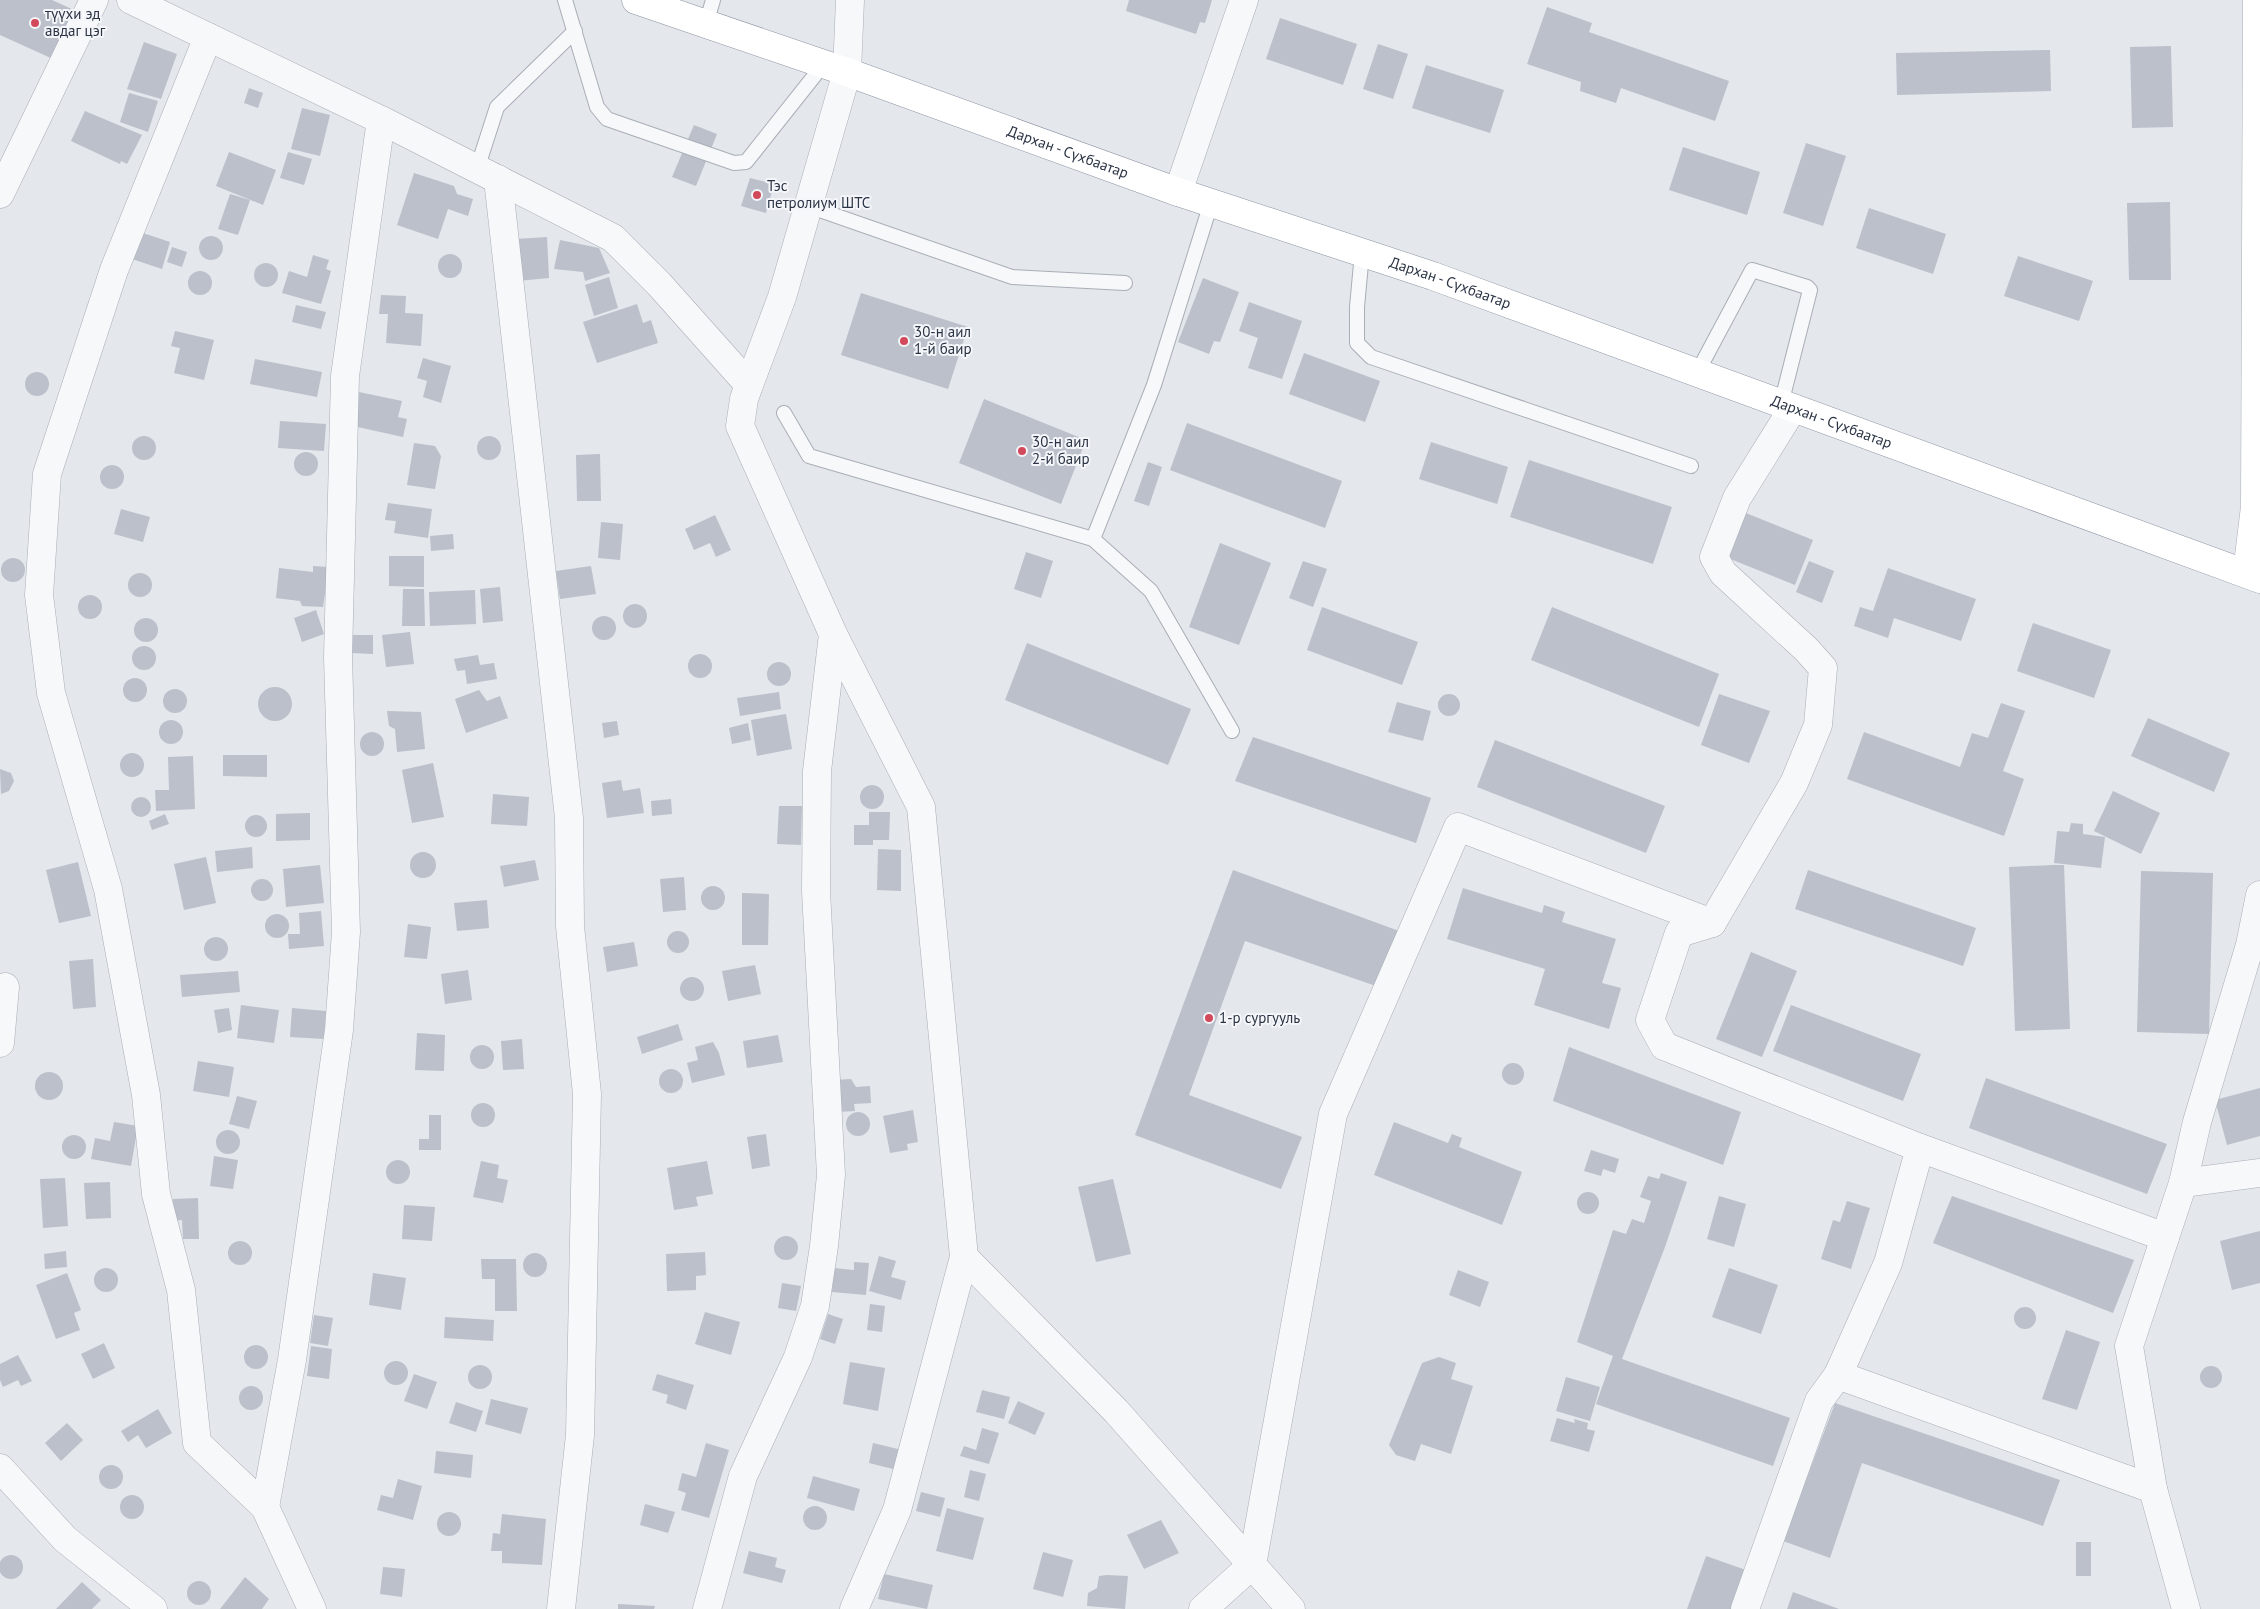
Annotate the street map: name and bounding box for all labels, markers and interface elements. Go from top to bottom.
place label: түүхи эд авдаг цэг [45,4,106,40]
marker: түүхи эд авдаг цэг [29,17,41,29]
street label: Дархан - Сүхбаатар [1005,121,1131,182]
place label: Тэс петролиум ШТС [767,176,870,212]
marker: Тэс петролиум ШТС [751,189,763,201]
street label: Дархан - Сүхбаатар [1387,252,1514,313]
place label: 30-н аил 1-й баир [914,322,972,358]
marker: 30-н аил 1-й баир [898,335,910,347]
street label: Дархан - Сүхбаатар [1769,391,1895,452]
place label: 30-н аил 2-й баир [1032,432,1090,468]
marker: 30-н аил 2-й баир [1016,445,1028,457]
place label: 1-р сургууль [1219,1008,1300,1027]
marker: 1-р сургууль [1203,1012,1215,1024]

